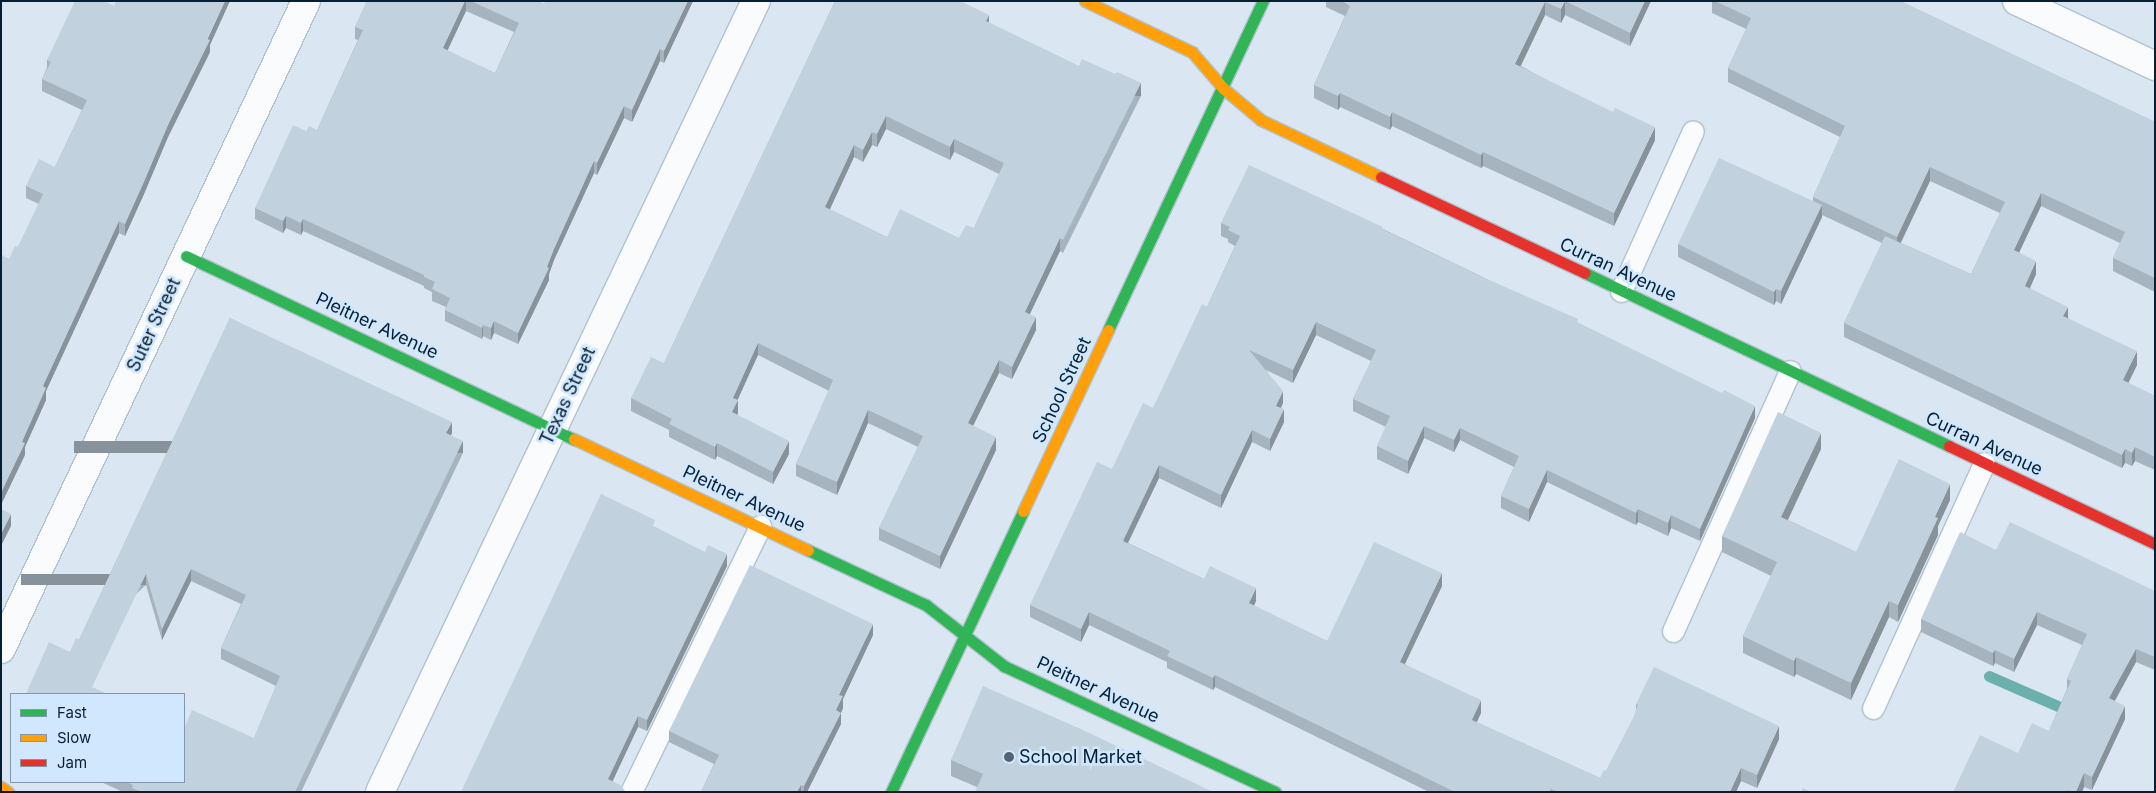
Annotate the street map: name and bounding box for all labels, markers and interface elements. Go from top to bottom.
street label: Curran Avenue [1556,233,1680,307]
street label: Suter Street [123,275,185,375]
street label: Pleitner Avenue [312,288,442,364]
street label: School Street [1028,334,1096,446]
street label: Texas Street [536,344,600,448]
street label: Curran Avenue [1922,407,2046,481]
street label: Pleitner Avenue [679,461,809,537]
street label: Pleitner Avenue [1033,652,1163,728]
legend [10,693,185,783]
text: Fast [57,703,87,722]
text: Slow [57,728,91,747]
place label: School Market [1019,746,1142,768]
marker: School Market [1003,751,1015,763]
text: Jam [57,753,87,772]

